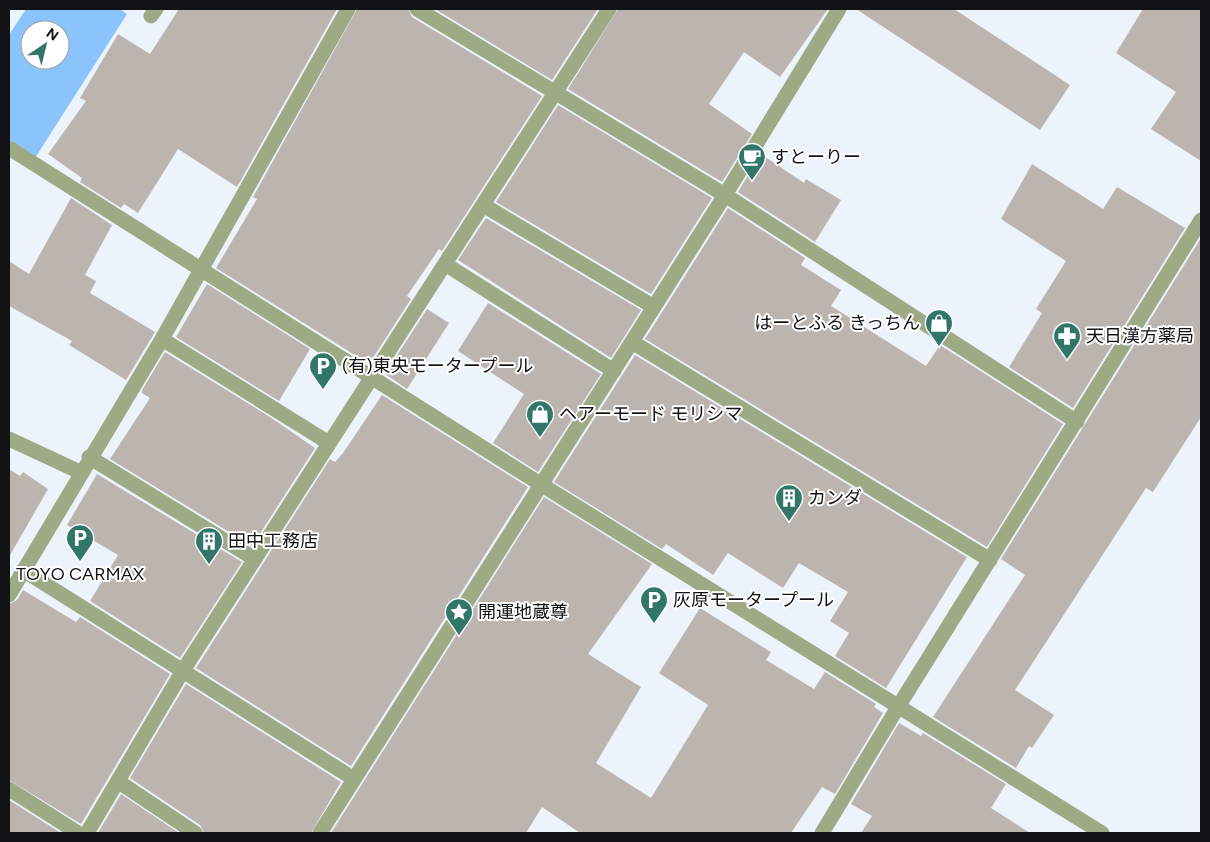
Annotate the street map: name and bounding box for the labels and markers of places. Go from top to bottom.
cafe icon: すとーりー [737,142,767,181]
place label: すとーりー [771,146,861,168]
shop icon: はーとふる きっちん [924,308,954,347]
place label: はーとふる きっちん [754,312,920,334]
pharmacy icon: 天日漢方薬局 [1052,321,1082,360]
place label: 天日漢方薬局 [1086,325,1194,347]
parking icon: (有)東央モータープール [308,351,338,390]
place label: (有)東央モータープール [342,355,534,377]
shop icon: ヘアーモード モリシマ [525,399,555,438]
place label: ヘアーモード モリシマ [559,403,742,425]
building icon: カンダ [774,483,804,522]
place label: カンダ [808,487,862,509]
parking icon: TOYO CARMAX [65,523,95,562]
building icon: 田中工務店 [194,526,224,565]
place label: 田中工務店 [228,530,318,552]
place label: TOYO CARMAX [16,563,144,585]
parking icon: 灰原モータープール [639,585,669,624]
place label: 灰原モータープール [673,589,834,611]
place icon: 開運地蔵尊 [444,597,474,636]
place label: 開運地蔵尊 [478,601,568,623]

